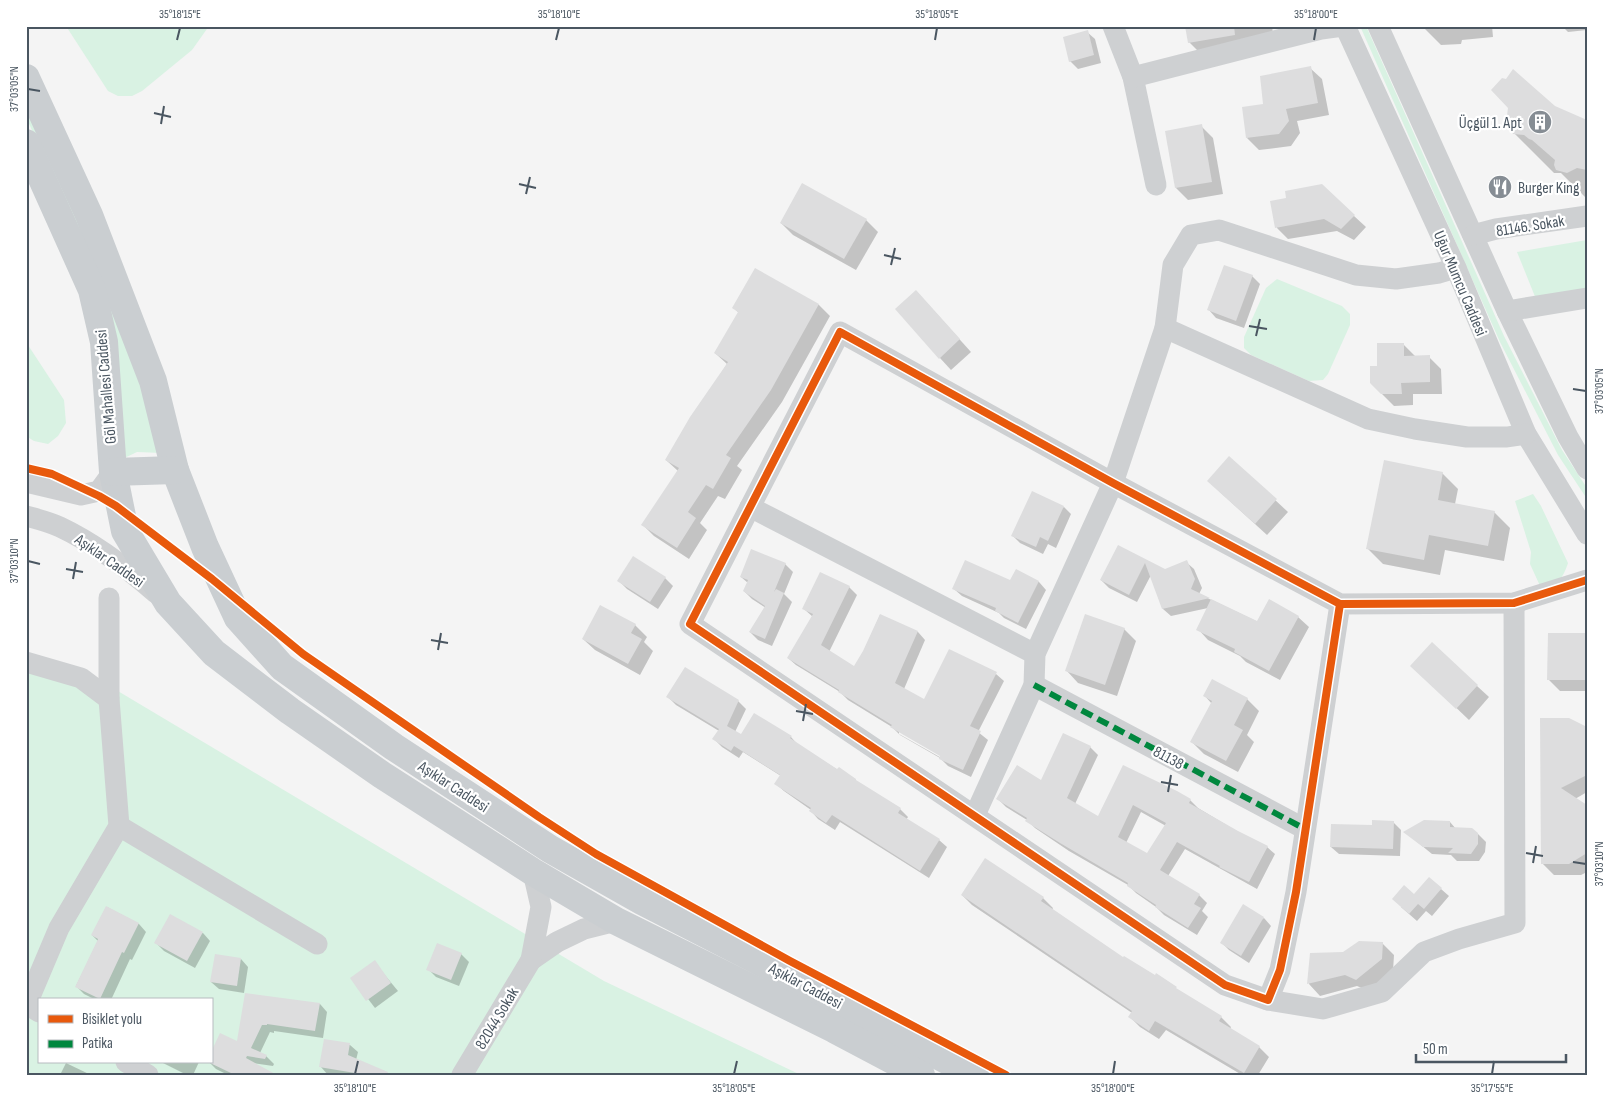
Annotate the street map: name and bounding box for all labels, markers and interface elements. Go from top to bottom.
text: 35°18'15"E [159,7,201,22]
text: 35°18'10"E [538,7,580,22]
text: 35°18'05"E [915,7,959,22]
text: 35°18'00"E [1294,7,1338,22]
text: 37°03'05"N [7,66,22,112]
building icon: Üçgül 1. Apt [1527,109,1553,135]
place label: Üçgül 1. Apt [1459,114,1522,133]
restaurant icon: Burger King [1487,174,1513,200]
place label: Burger King [1518,179,1579,198]
street label: 81146. Sokak [1495,212,1566,241]
street label: Uğur Mumcu Caddesi [1429,228,1490,339]
street label: Göl Mahallesi Caddesi [92,329,121,445]
text: 37°03'05"N [1592,368,1607,414]
street label: Aşıklar Caddesi [70,530,147,592]
text: 37°03'10"N [7,538,22,584]
street label: 81138 [1150,742,1187,774]
street label: Aşıklar Caddesi [414,757,492,817]
text: 37°03'10"N [1592,841,1607,887]
street label: Aşıklar Caddesi [765,959,845,1014]
street label: 82044 Sokak [471,984,523,1053]
legend [38,998,212,1064]
text: Bisiklet yolu [82,1010,142,1029]
scale bar [1416,1031,1566,1063]
text: Patika [82,1034,113,1053]
text: 50 m [1423,1040,1448,1059]
text: 35°18'10"E [334,1081,376,1096]
text: 35°18'05"E [712,1081,756,1096]
text: 35°18'00"E [1091,1081,1135,1096]
text: 35°17'55"E [1471,1081,1513,1096]

